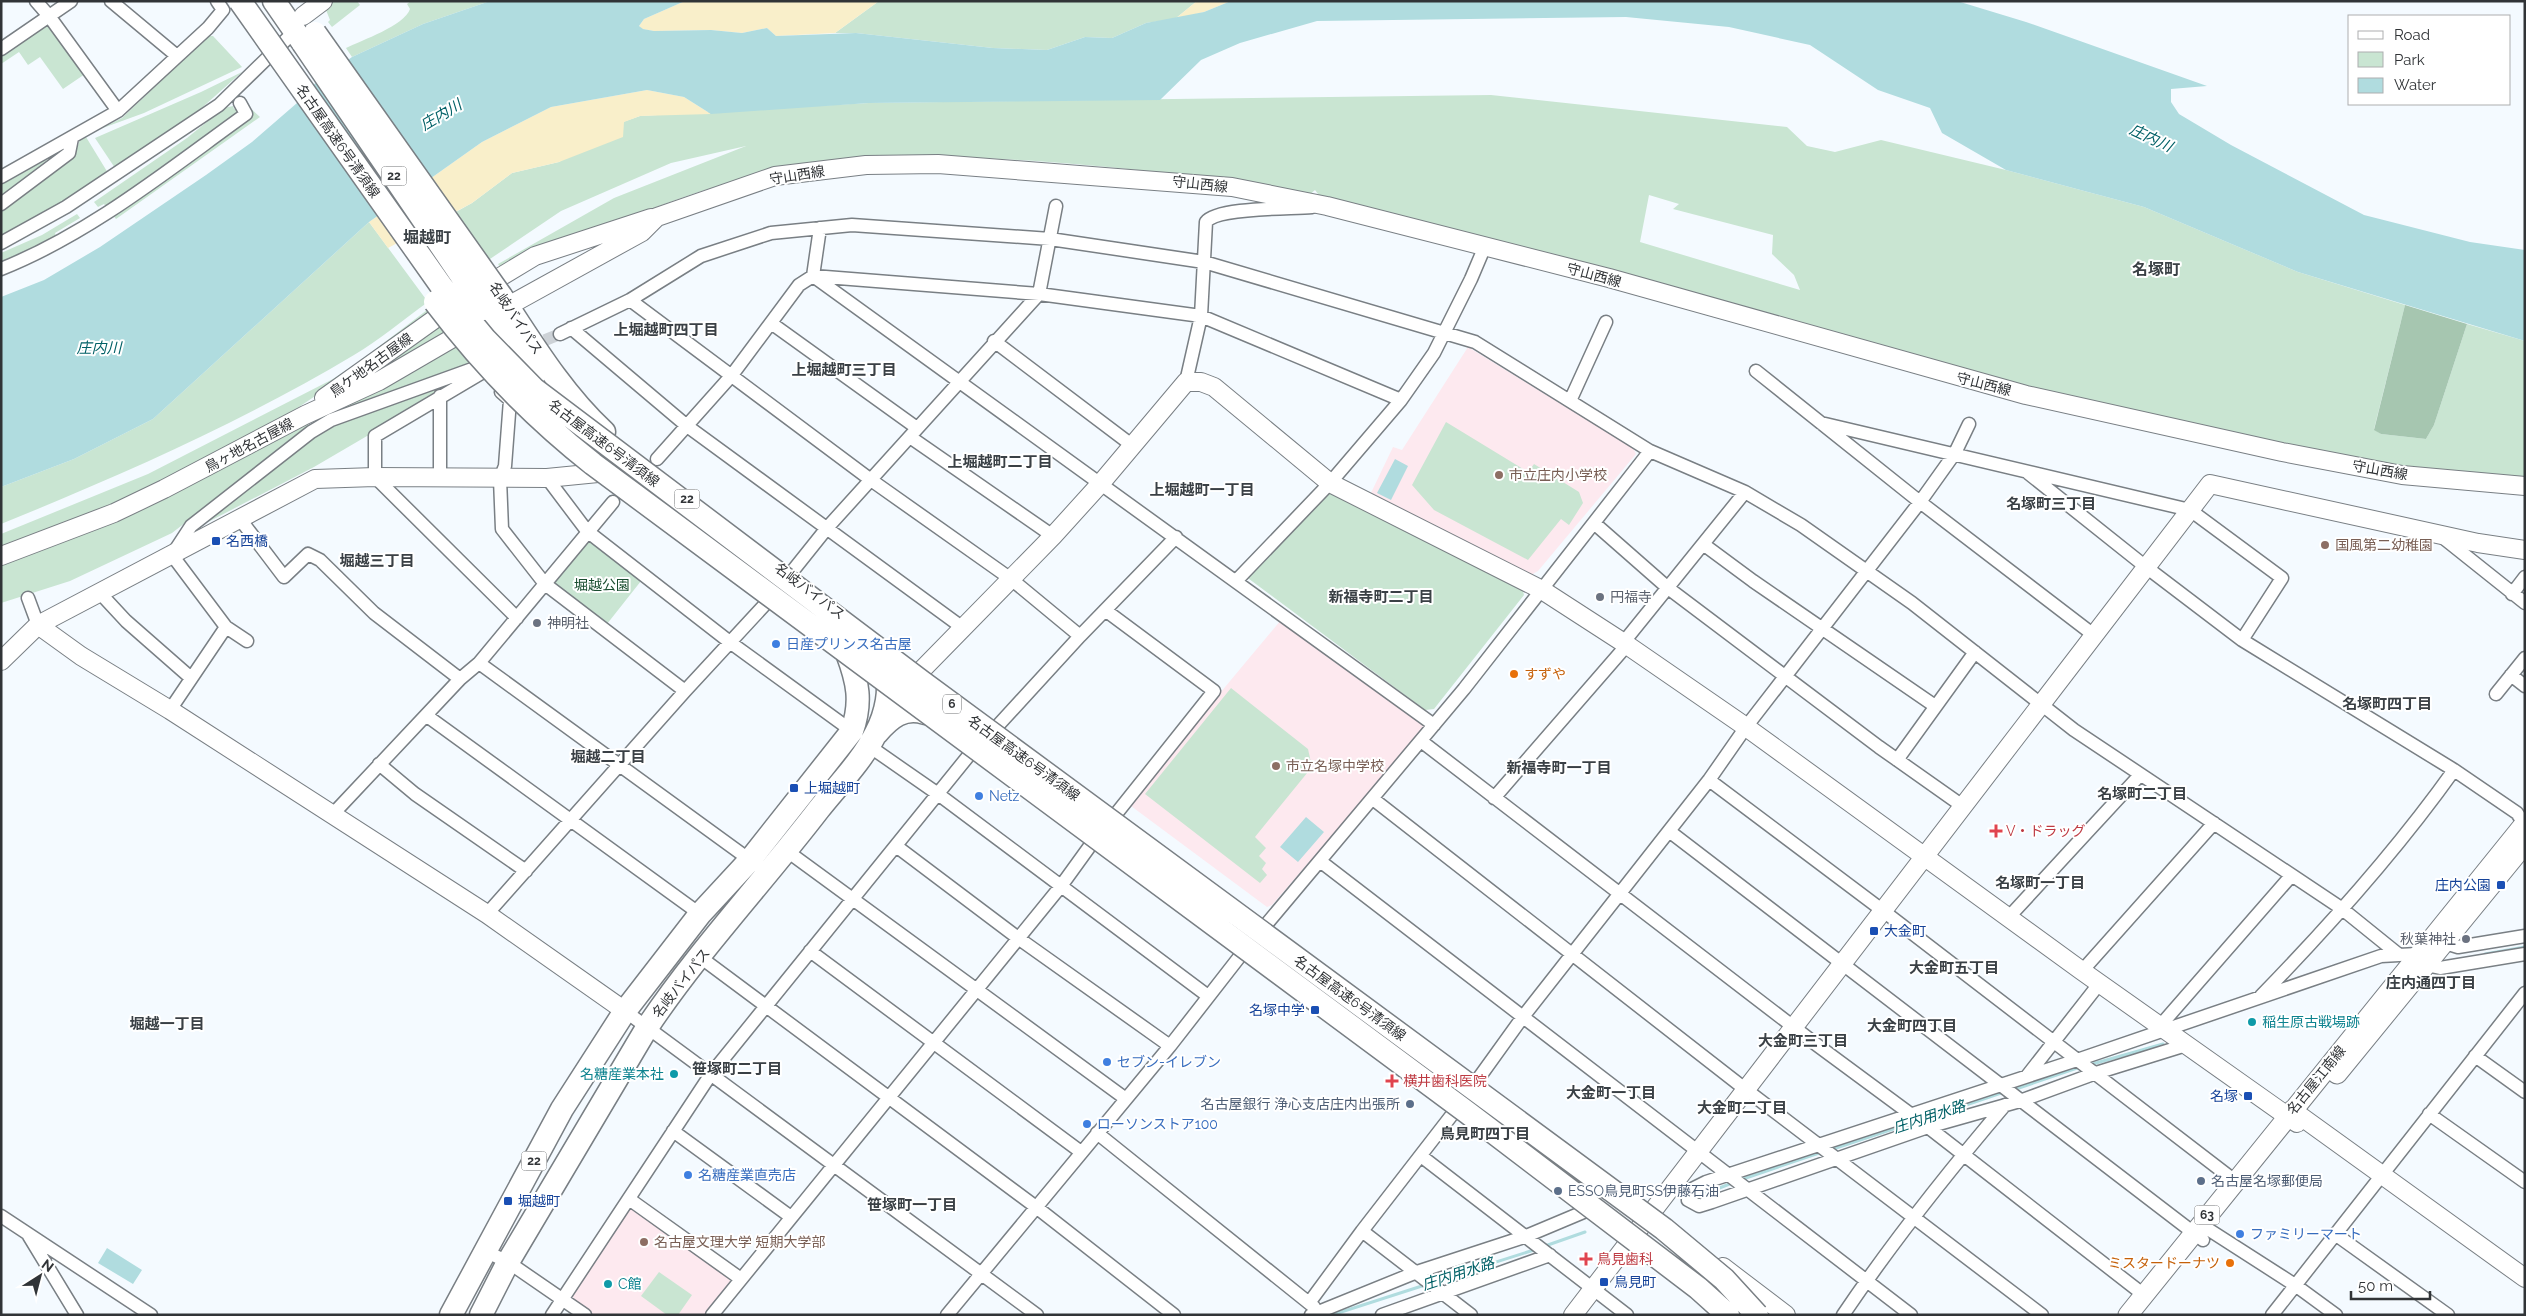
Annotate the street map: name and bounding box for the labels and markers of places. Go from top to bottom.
place label: 市立庄内小学校 [1509,467,1607,483]
marker: 市立庄内小学校 [1493,469,1505,481]
place label: 名西橋 [226,533,268,549]
marker: 名西橋 [210,535,222,547]
place label: 国風第二幼稚園 [2335,537,2433,553]
marker: 国風第二幼稚園 [2319,539,2331,551]
place label: 円福寺 [1610,589,1652,605]
marker: 円福寺 [1594,591,1606,603]
place label: 神明社 [547,615,589,631]
marker: 神明社 [531,617,543,629]
place label: 日産プリンス名古屋 [786,636,912,652]
marker: 日産プリンス名古屋 [770,638,782,650]
place label: すずや [1524,666,1566,682]
marker: すずや [1508,668,1520,680]
place label: 市立名塚中学校 [1286,758,1384,774]
marker: 市立名塚中学校 [1270,760,1282,772]
place label: 上堀越町 [804,780,860,796]
marker: 上堀越町 [788,782,800,794]
place label: Netz [989,788,1020,804]
marker: Netz [973,790,985,802]
place label: V・ドラッグ [2006,823,2086,839]
marker: V・ドラッグ [1990,825,2002,837]
place label: 庄内公園 [2435,877,2491,893]
marker: 庄内公園 [2495,879,2507,891]
place label: 大金町 [1884,923,1926,939]
marker: 大金町 [1868,925,1880,937]
place label: 秋葉神社 [2400,931,2456,947]
marker: 秋葉神社 [2460,933,2472,945]
place label: 名塚中学 [1249,1002,1305,1018]
marker: 名塚中学 [1309,1004,1321,1016]
place label: 稲生原古戦場跡 [2262,1014,2360,1030]
marker: 稲生原古戦場跡 [2246,1016,2258,1028]
place label: セブン-イレブン [1117,1054,1221,1070]
marker: セブン-イレブン [1101,1056,1113,1068]
place label: 名糖産業本社 [580,1066,664,1082]
marker: 名糖産業本社 [668,1068,680,1080]
place label: 横井歯科医院 [1403,1073,1487,1089]
marker: 横井歯科医院 [1385,1074,1399,1088]
place label: 名塚 [2210,1088,2238,1104]
marker: 名塚 [2242,1090,2254,1102]
place label: 名古屋銀行 浄心支店庄内出張所 [1200,1096,1400,1112]
marker: 名古屋銀行 浄心支店庄内出張所 [1404,1098,1416,1110]
place label: ローソンストア100 [1097,1116,1218,1132]
marker: ローソンストア100 [1081,1118,1093,1130]
place label: 名糖産業直売店 [698,1167,796,1183]
marker: 名糖産業直売店 [682,1169,694,1181]
place label: 名古屋名塚郵便局 [2211,1173,2323,1189]
marker: 名古屋名塚郵便局 [2195,1175,2207,1187]
place label: ESSO鳥見町SS伊藤石油 [1568,1183,1719,1199]
marker: ESSO鳥見町SS伊藤石油 [1552,1185,1564,1197]
place label: 堀越町 [518,1193,560,1209]
marker: 堀越町 [502,1195,514,1207]
place label: ファミリーマート [2250,1226,2362,1242]
marker: ファミリーマート [2234,1228,2246,1240]
place label: 名古屋文理大学 短期大学部 [654,1234,826,1250]
marker: 名古屋文理大学 短期大学部 [638,1236,650,1248]
place label: 鳥見歯科 [1597,1251,1653,1267]
marker: 鳥見歯科 [1579,1252,1593,1266]
place label: ミスタードーナツ [2108,1255,2220,1271]
marker: ミスタードーナツ [2224,1257,2236,1269]
place label: 鳥見町 [1614,1274,1656,1290]
place label: C館 [618,1276,642,1292]
marker: 鳥見町 [1598,1276,1610,1288]
marker: C館 [602,1278,614,1290]

